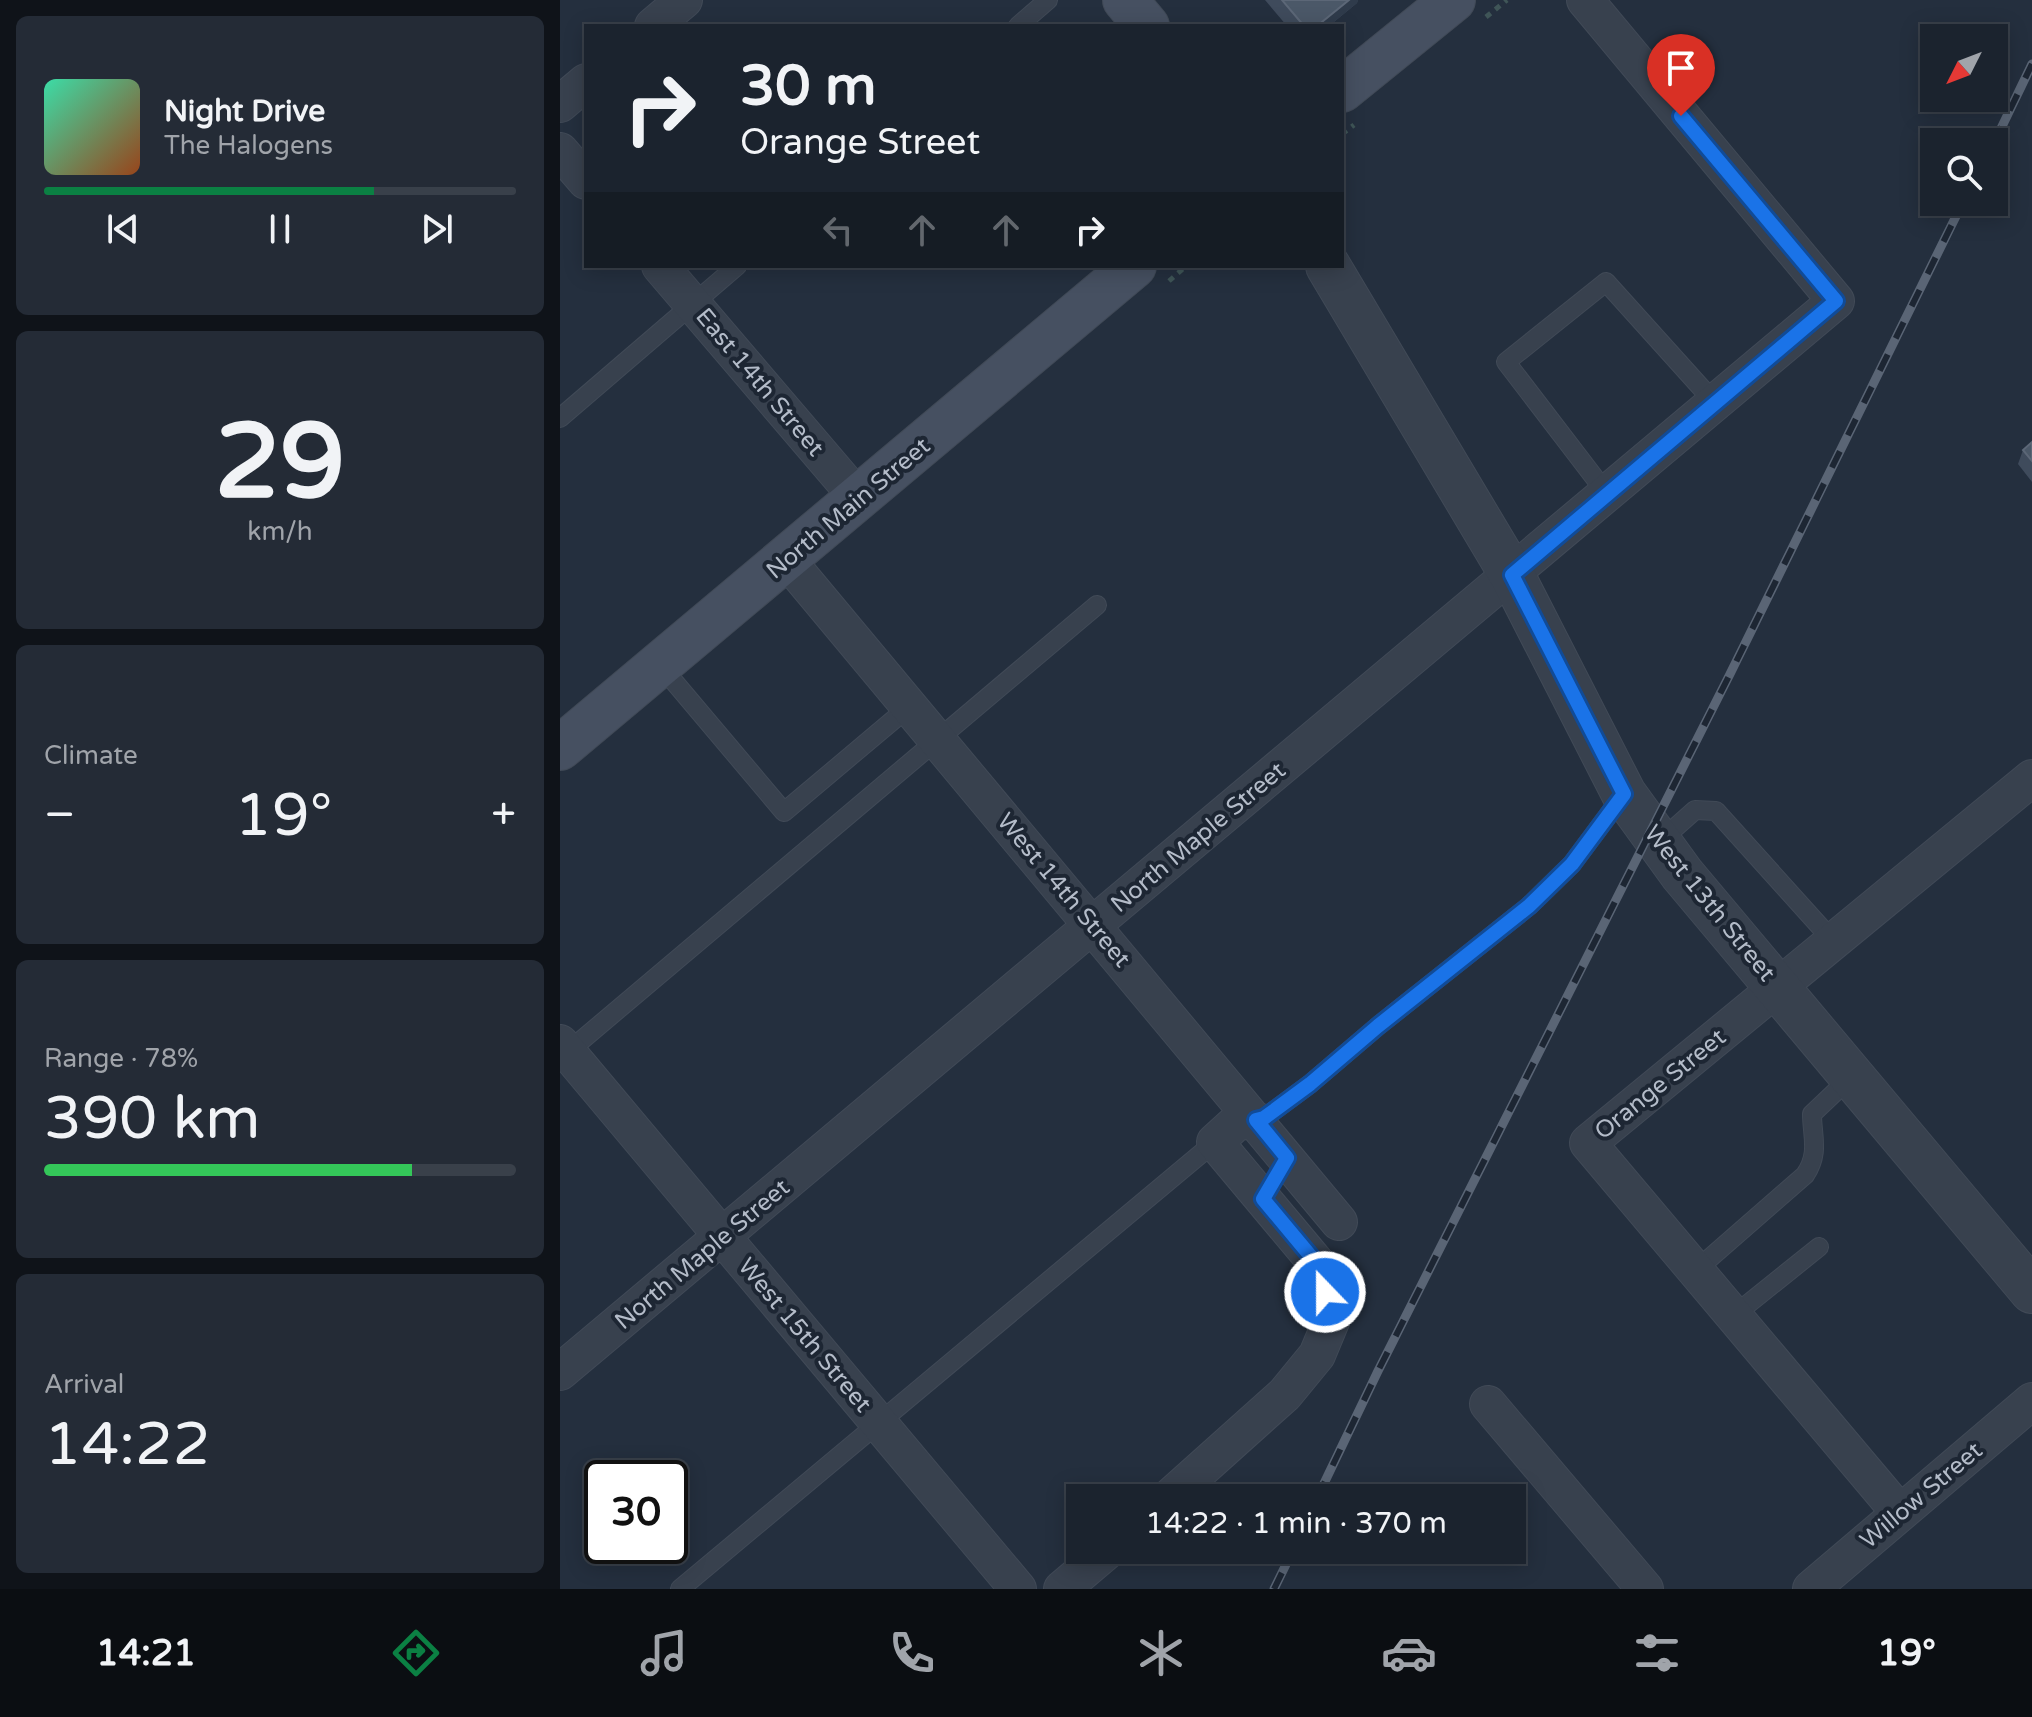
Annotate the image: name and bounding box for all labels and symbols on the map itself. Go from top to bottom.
north arrow [1920,24,2008,112]
pin [1647,34,1715,116]
street label: East 14th Street [689,302,830,462]
street label: North Main Street [761,431,936,585]
street label: North Maple Street [1105,756,1292,919]
street label: West 14th Street [991,807,1137,973]
street label: West 13th Street [1638,819,1781,987]
street label: Orange Street [1589,1023,1732,1146]
street label: North Maple Street [609,1173,796,1336]
position arrow [1283,1250,1367,1334]
street label: West 15th Street [732,1252,878,1418]
street label: Willow Street [1854,1436,1988,1555]
speed limit sign: 30 [584,1460,688,1564]

